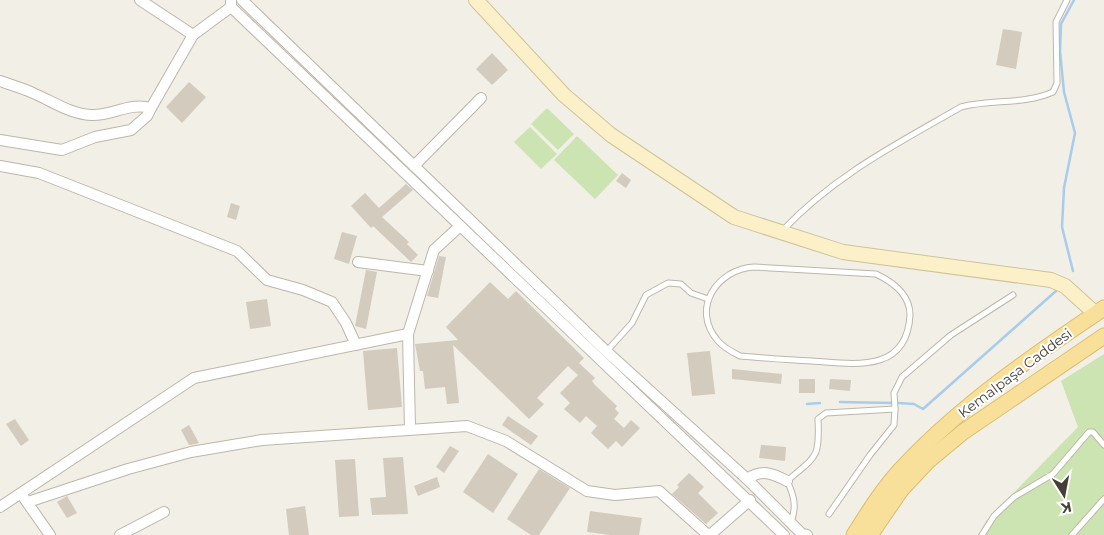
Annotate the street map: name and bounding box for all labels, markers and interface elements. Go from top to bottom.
street label: Kemalpaşa Caddesi [955,324,1075,422]
north arrow [1039,470,1089,520]
text: K [1059,498,1073,518]

